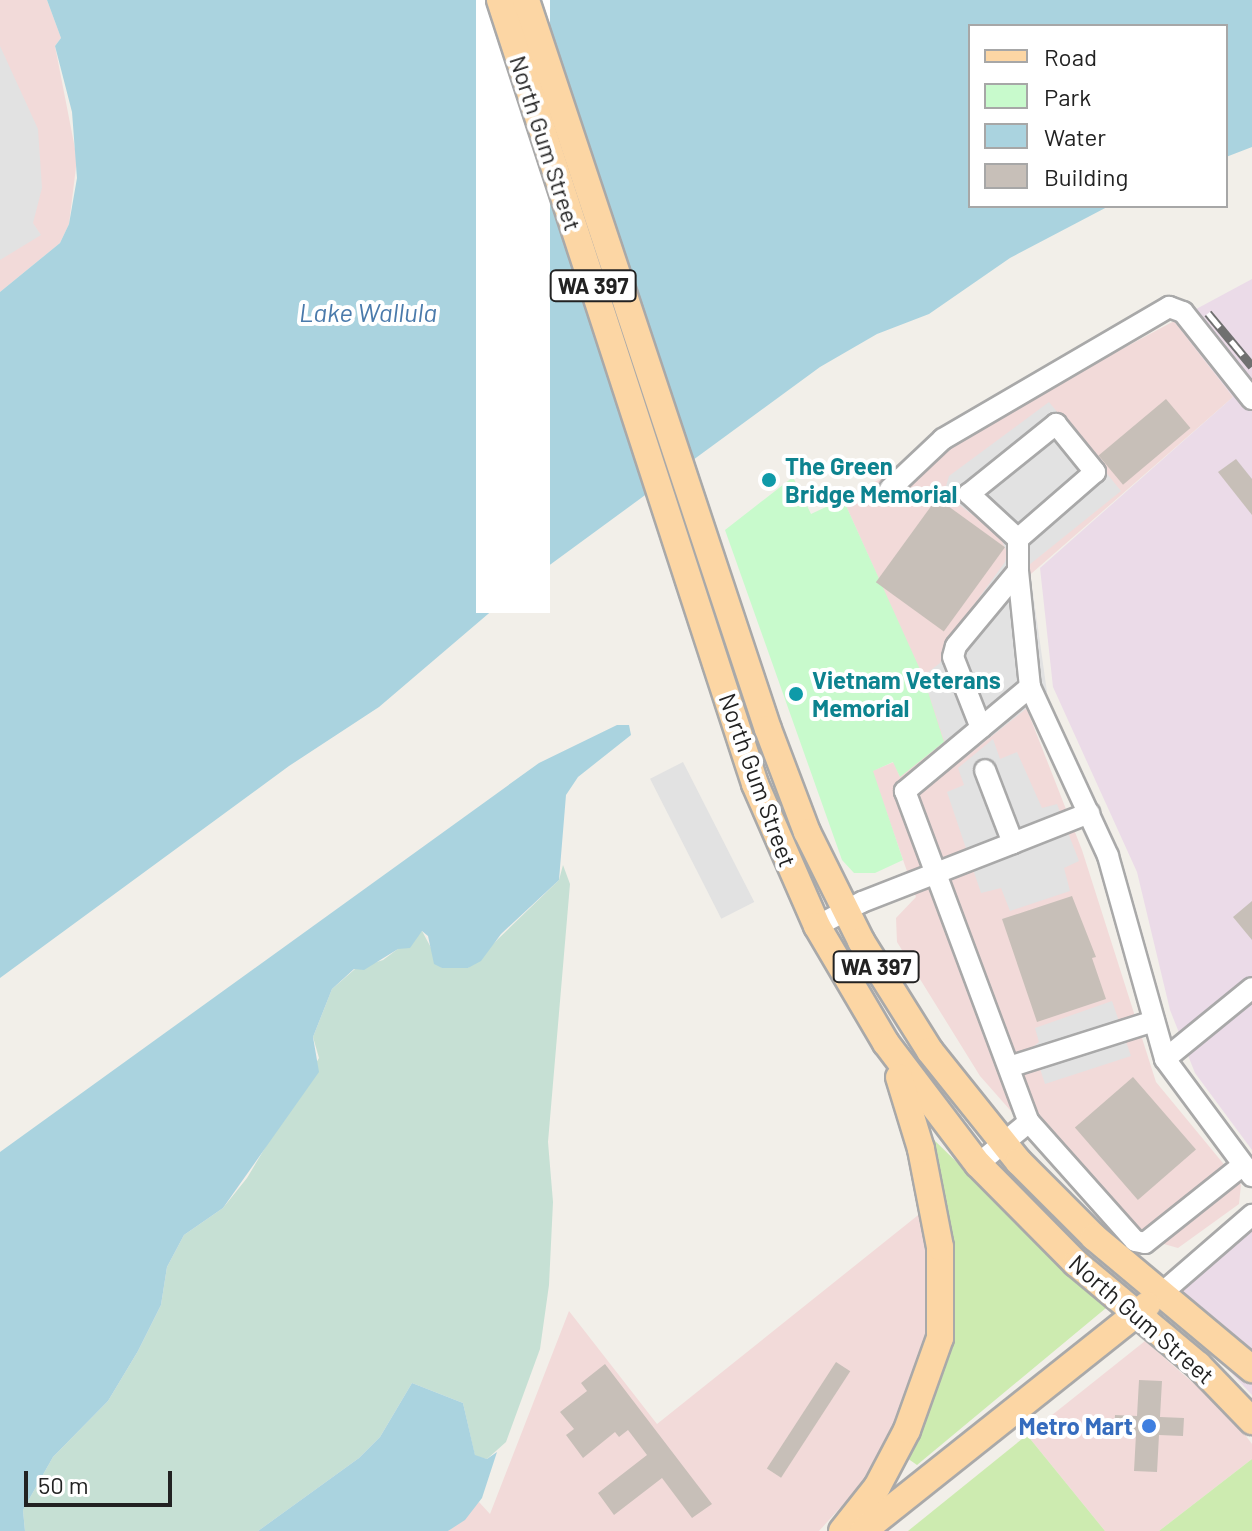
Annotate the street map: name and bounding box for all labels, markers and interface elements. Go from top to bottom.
legend [968,24,1228,208]
text: Road [1044,42,1097,71]
street label: North Gum Street [504,52,588,234]
text: Park [1044,82,1091,111]
text: Water [1044,122,1106,151]
text: Building [1044,162,1128,191]
road number: WA 397 [549,268,637,304]
water label: Lake Wallula [299,296,437,328]
place label: The Green Bridge Memorial [785,452,957,508]
marker: The Green Bridge Memorial [760,471,778,489]
place label: Vietnam Veterans Memorial [812,666,1001,722]
marker: Vietnam Veterans Memorial [787,685,805,703]
street label: North Gum Street [713,689,803,871]
road number: WA 397 [832,949,920,985]
street label: North Gum Street [1064,1248,1220,1390]
place label: Metro Mart [1019,1412,1133,1440]
marker: Metro Mart [1140,1417,1158,1435]
scale bar [28,1455,176,1505]
text: 50 m [38,1470,89,1499]

